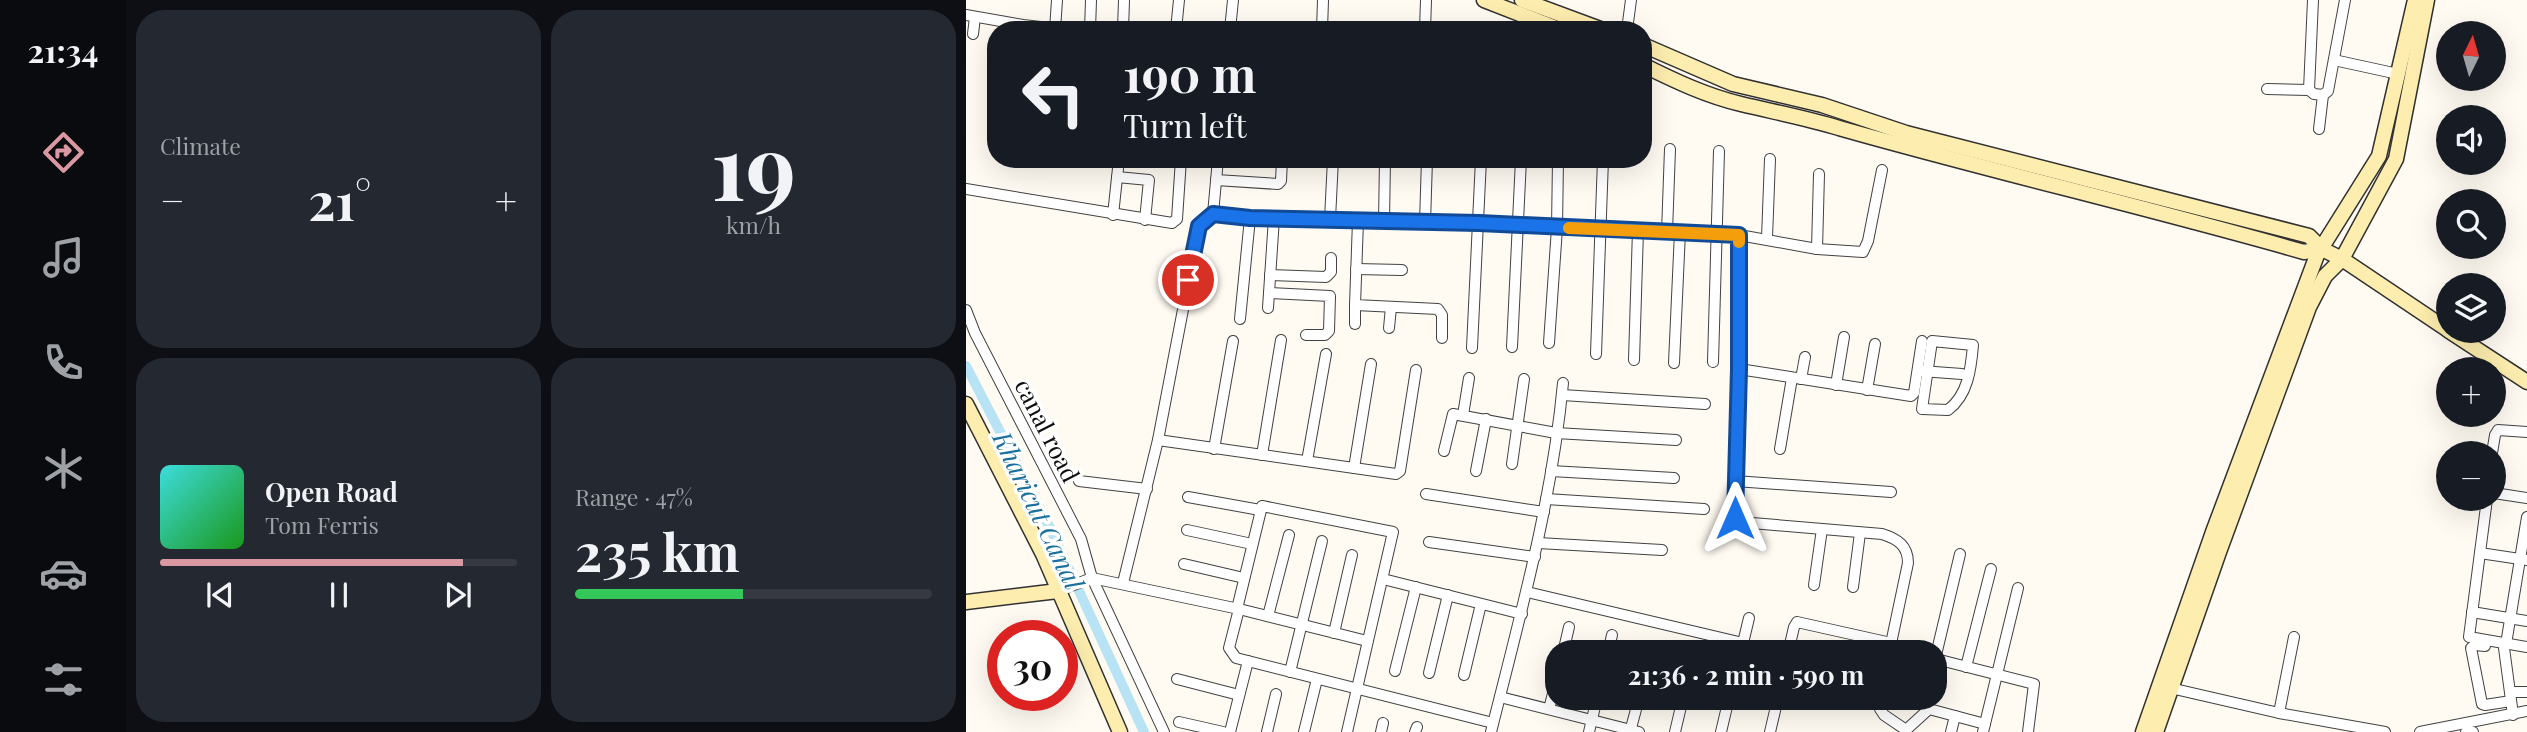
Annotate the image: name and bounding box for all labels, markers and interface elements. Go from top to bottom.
north arrow [2436,21,2506,91]
map controls [2436,21,2506,511]
text: 21:34 [28,28,98,71]
text: 190 m [1123,40,1256,105]
icon: left [1008,49,1099,140]
text: 19 [711,103,796,224]
text: Turn left [1123,103,1247,146]
button: sound [2436,105,2506,175]
icon: directions [39,128,88,177]
text: Climate [160,130,241,161]
text: 21° [308,165,371,234]
text: − [160,174,185,225]
text: + [495,174,517,225]
button: search [2436,189,2506,259]
text: km/h [726,209,781,240]
icon: music [39,233,88,282]
pin [1158,250,1218,310]
icon: arrive [1169,261,1207,299]
button: layers [2436,273,2506,343]
icon: phone [39,338,88,387]
button: + [2436,357,2506,427]
street label: canal road [1008,373,1088,487]
water label: Kharicut Canal [985,424,1093,597]
button: − [2436,441,2506,511]
icon: climate [39,444,88,493]
text: Open Road [265,474,398,509]
text: Range · 47% [575,481,693,512]
position arrow [1698,481,1772,555]
text: Tom Ferris [265,509,379,540]
text: 235 km [575,516,740,585]
icon: car [39,549,88,598]
icon: previous [201,576,239,614]
icon: pause [320,576,358,614]
icon: next [439,576,477,614]
speed limit sign: 30 [987,620,1078,711]
icon: filters [39,655,88,704]
text: 21:36 · 2 min · 590 m [1628,657,1864,692]

